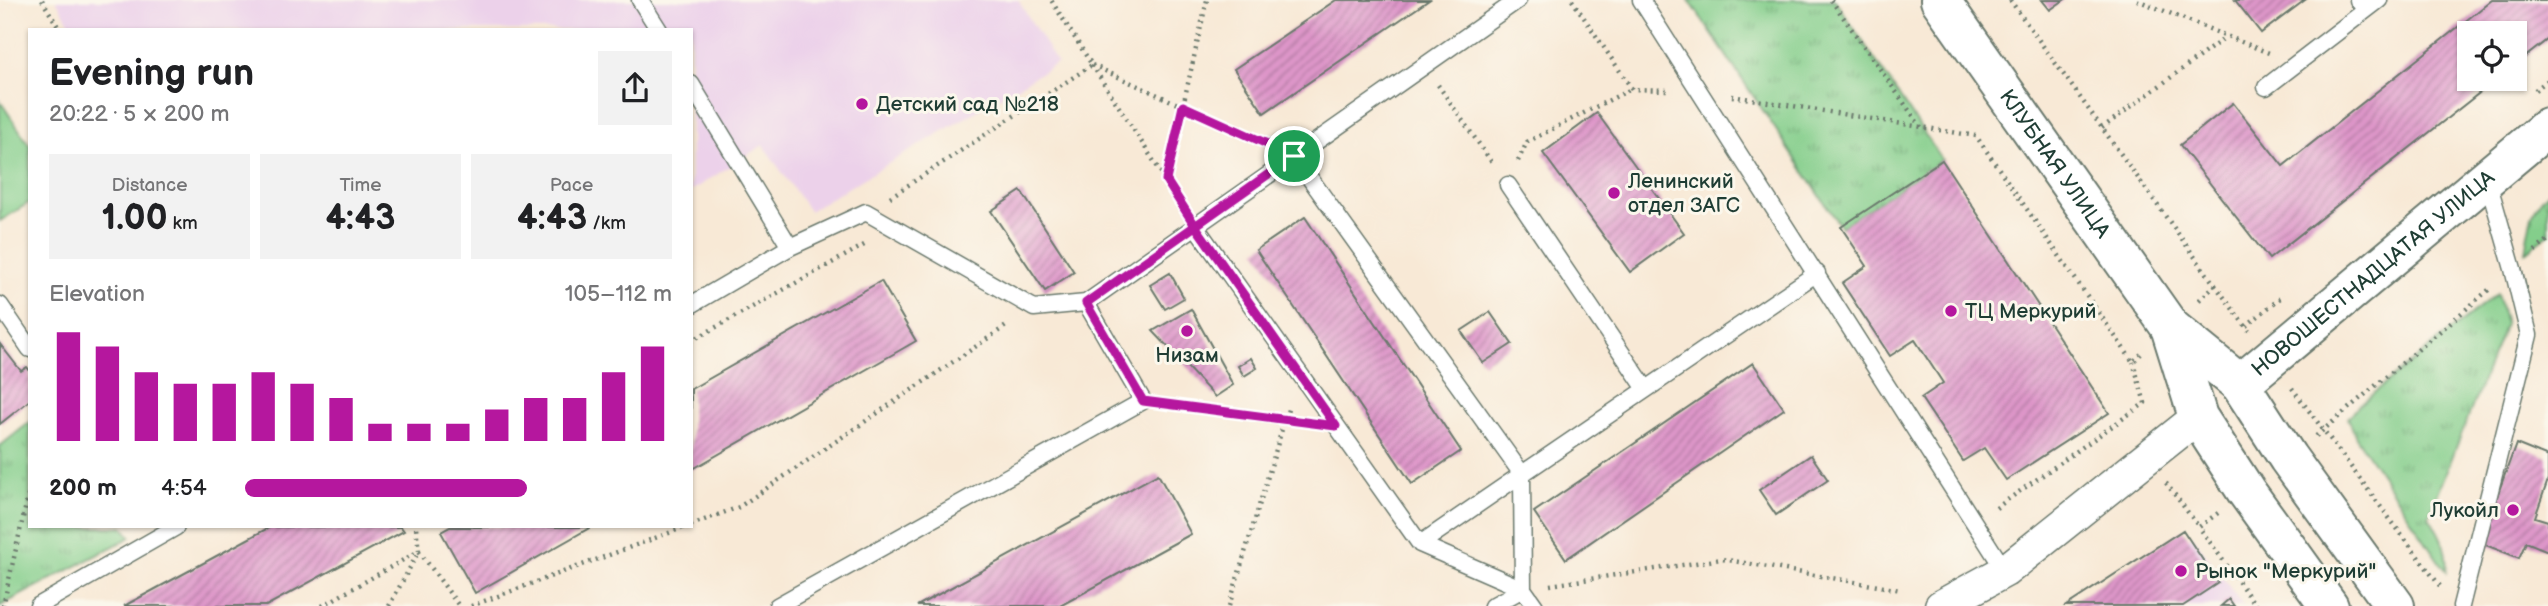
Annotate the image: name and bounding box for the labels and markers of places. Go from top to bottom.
place label: Детский сад №218 [876,92,1059,117]
marker: Детский сад №218 [854,96,870,112]
pin [1264,126,1324,186]
place label: Ленинский отдел ЗАГС [1627,169,1740,218]
marker: Ленинский отдел ЗАГС [1606,185,1622,201]
place label: ТЦ Меркурий [1965,299,2096,324]
marker: ТЦ Меркурий [1943,303,1959,319]
marker: Низам [1179,323,1195,339]
place label: Низам [1155,343,1219,368]
place label: Лукойл [2429,498,2499,523]
marker: Лукойл [2505,502,2521,518]
place label: Рынок "Меркурий" [2195,559,2376,584]
marker: Рынок "Меркурий" [2173,563,2189,579]

